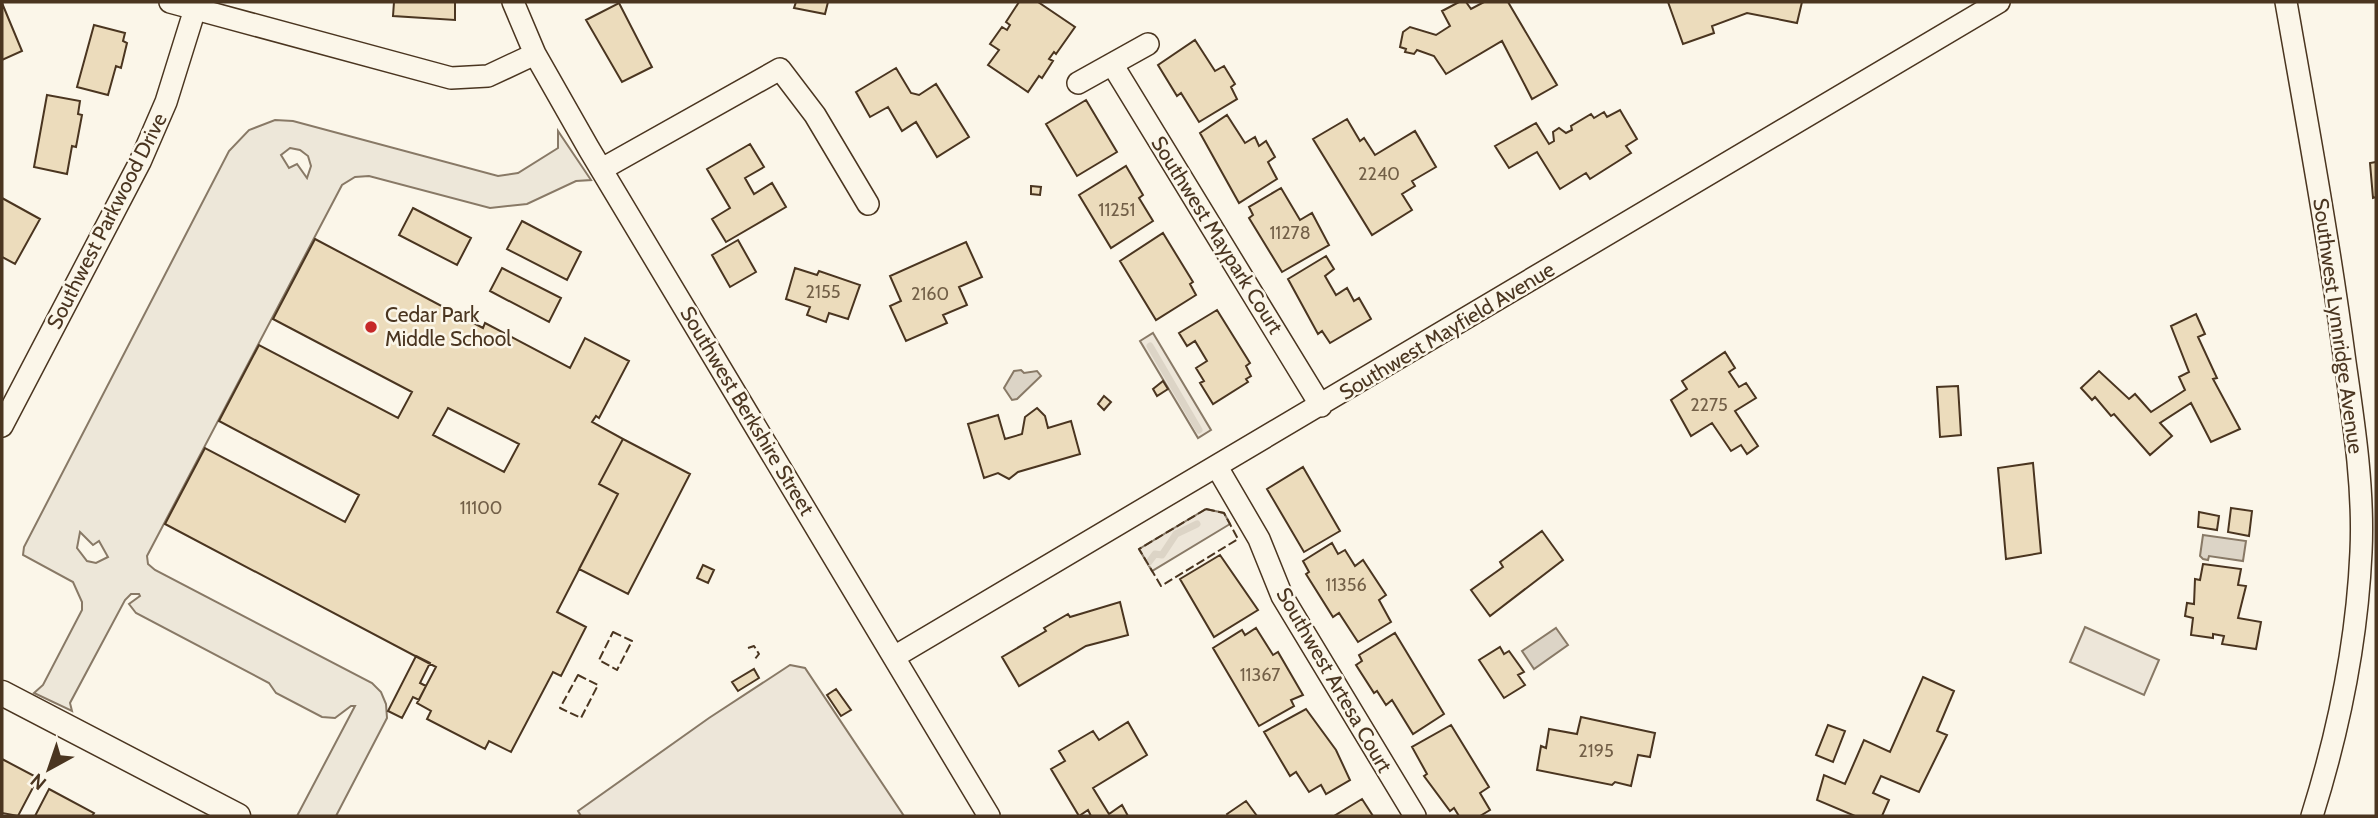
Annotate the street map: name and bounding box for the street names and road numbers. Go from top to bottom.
street label: Southwest Parkwood Drive [41,108,172,333]
street label: Southwest Maypark Court [1146,131,1288,338]
street label: Southwest Lynnridge Avenue [2308,197,2369,456]
street label: Southwest Mayfield Avenue [1335,256,1559,405]
street label: Southwest Berkshire Street [675,302,820,520]
street label: Southwest Artesa Court [1271,583,1398,777]

